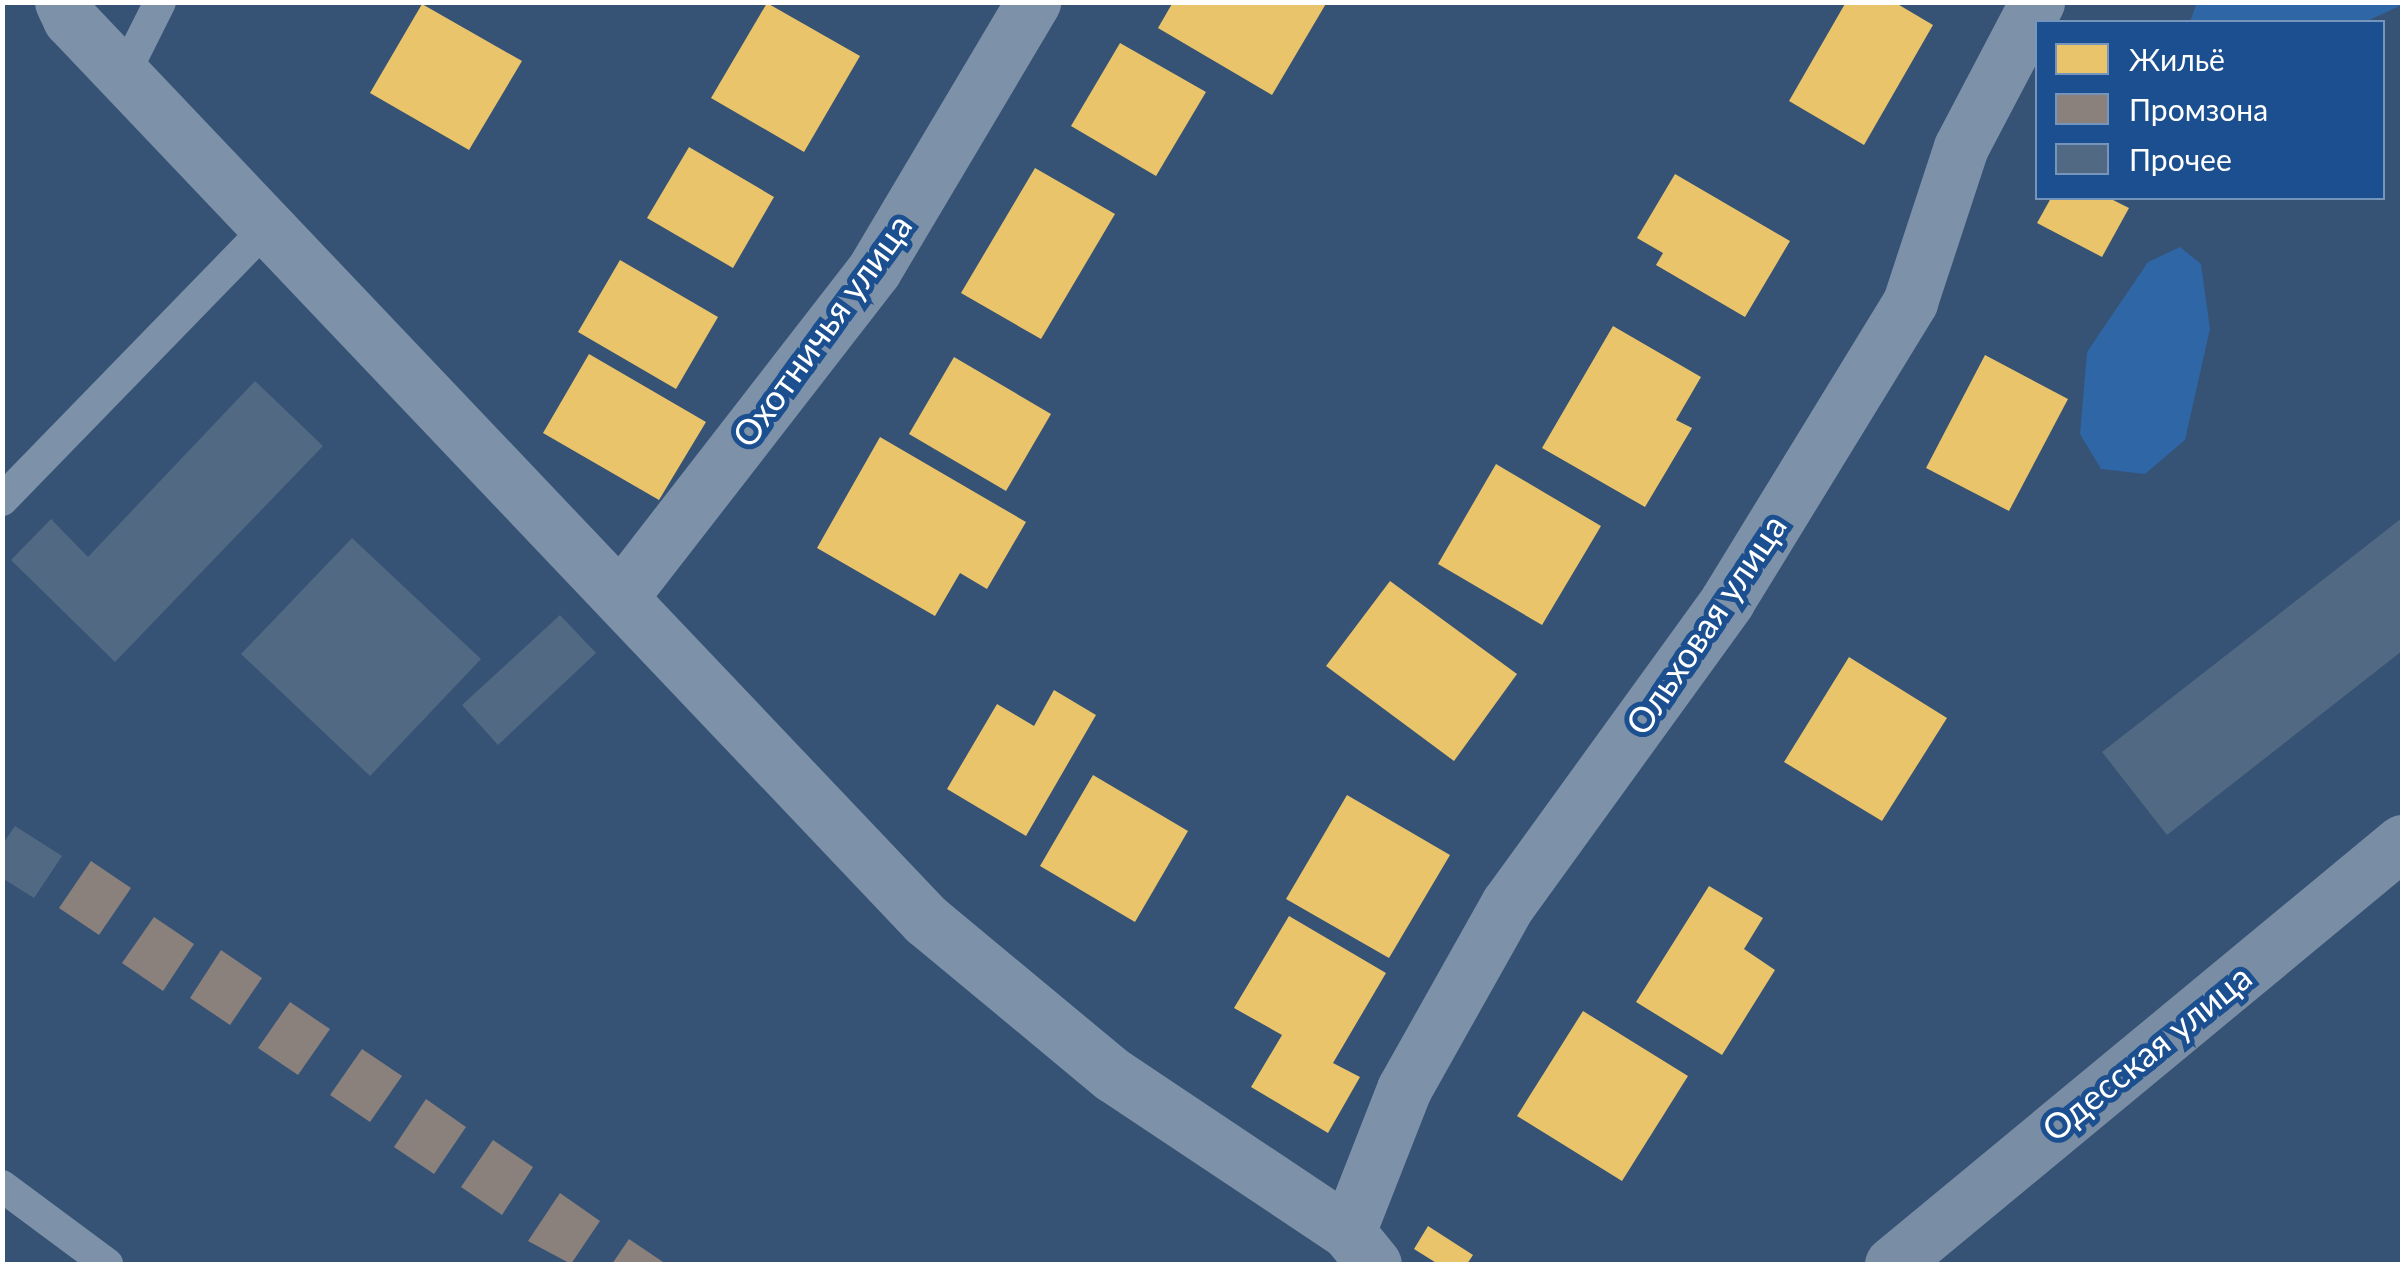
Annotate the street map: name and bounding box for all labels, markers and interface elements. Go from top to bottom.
legend [2035,20,2385,200]
text: Жильё [2129,41,2225,77]
text: Промзона [2129,91,2268,127]
text: Прочее [2129,141,2232,177]
street label: Охотничья улица [723,206,919,454]
street label: Ольховая улица [1616,506,1794,742]
street label: Одесская улица [2033,955,2259,1149]

